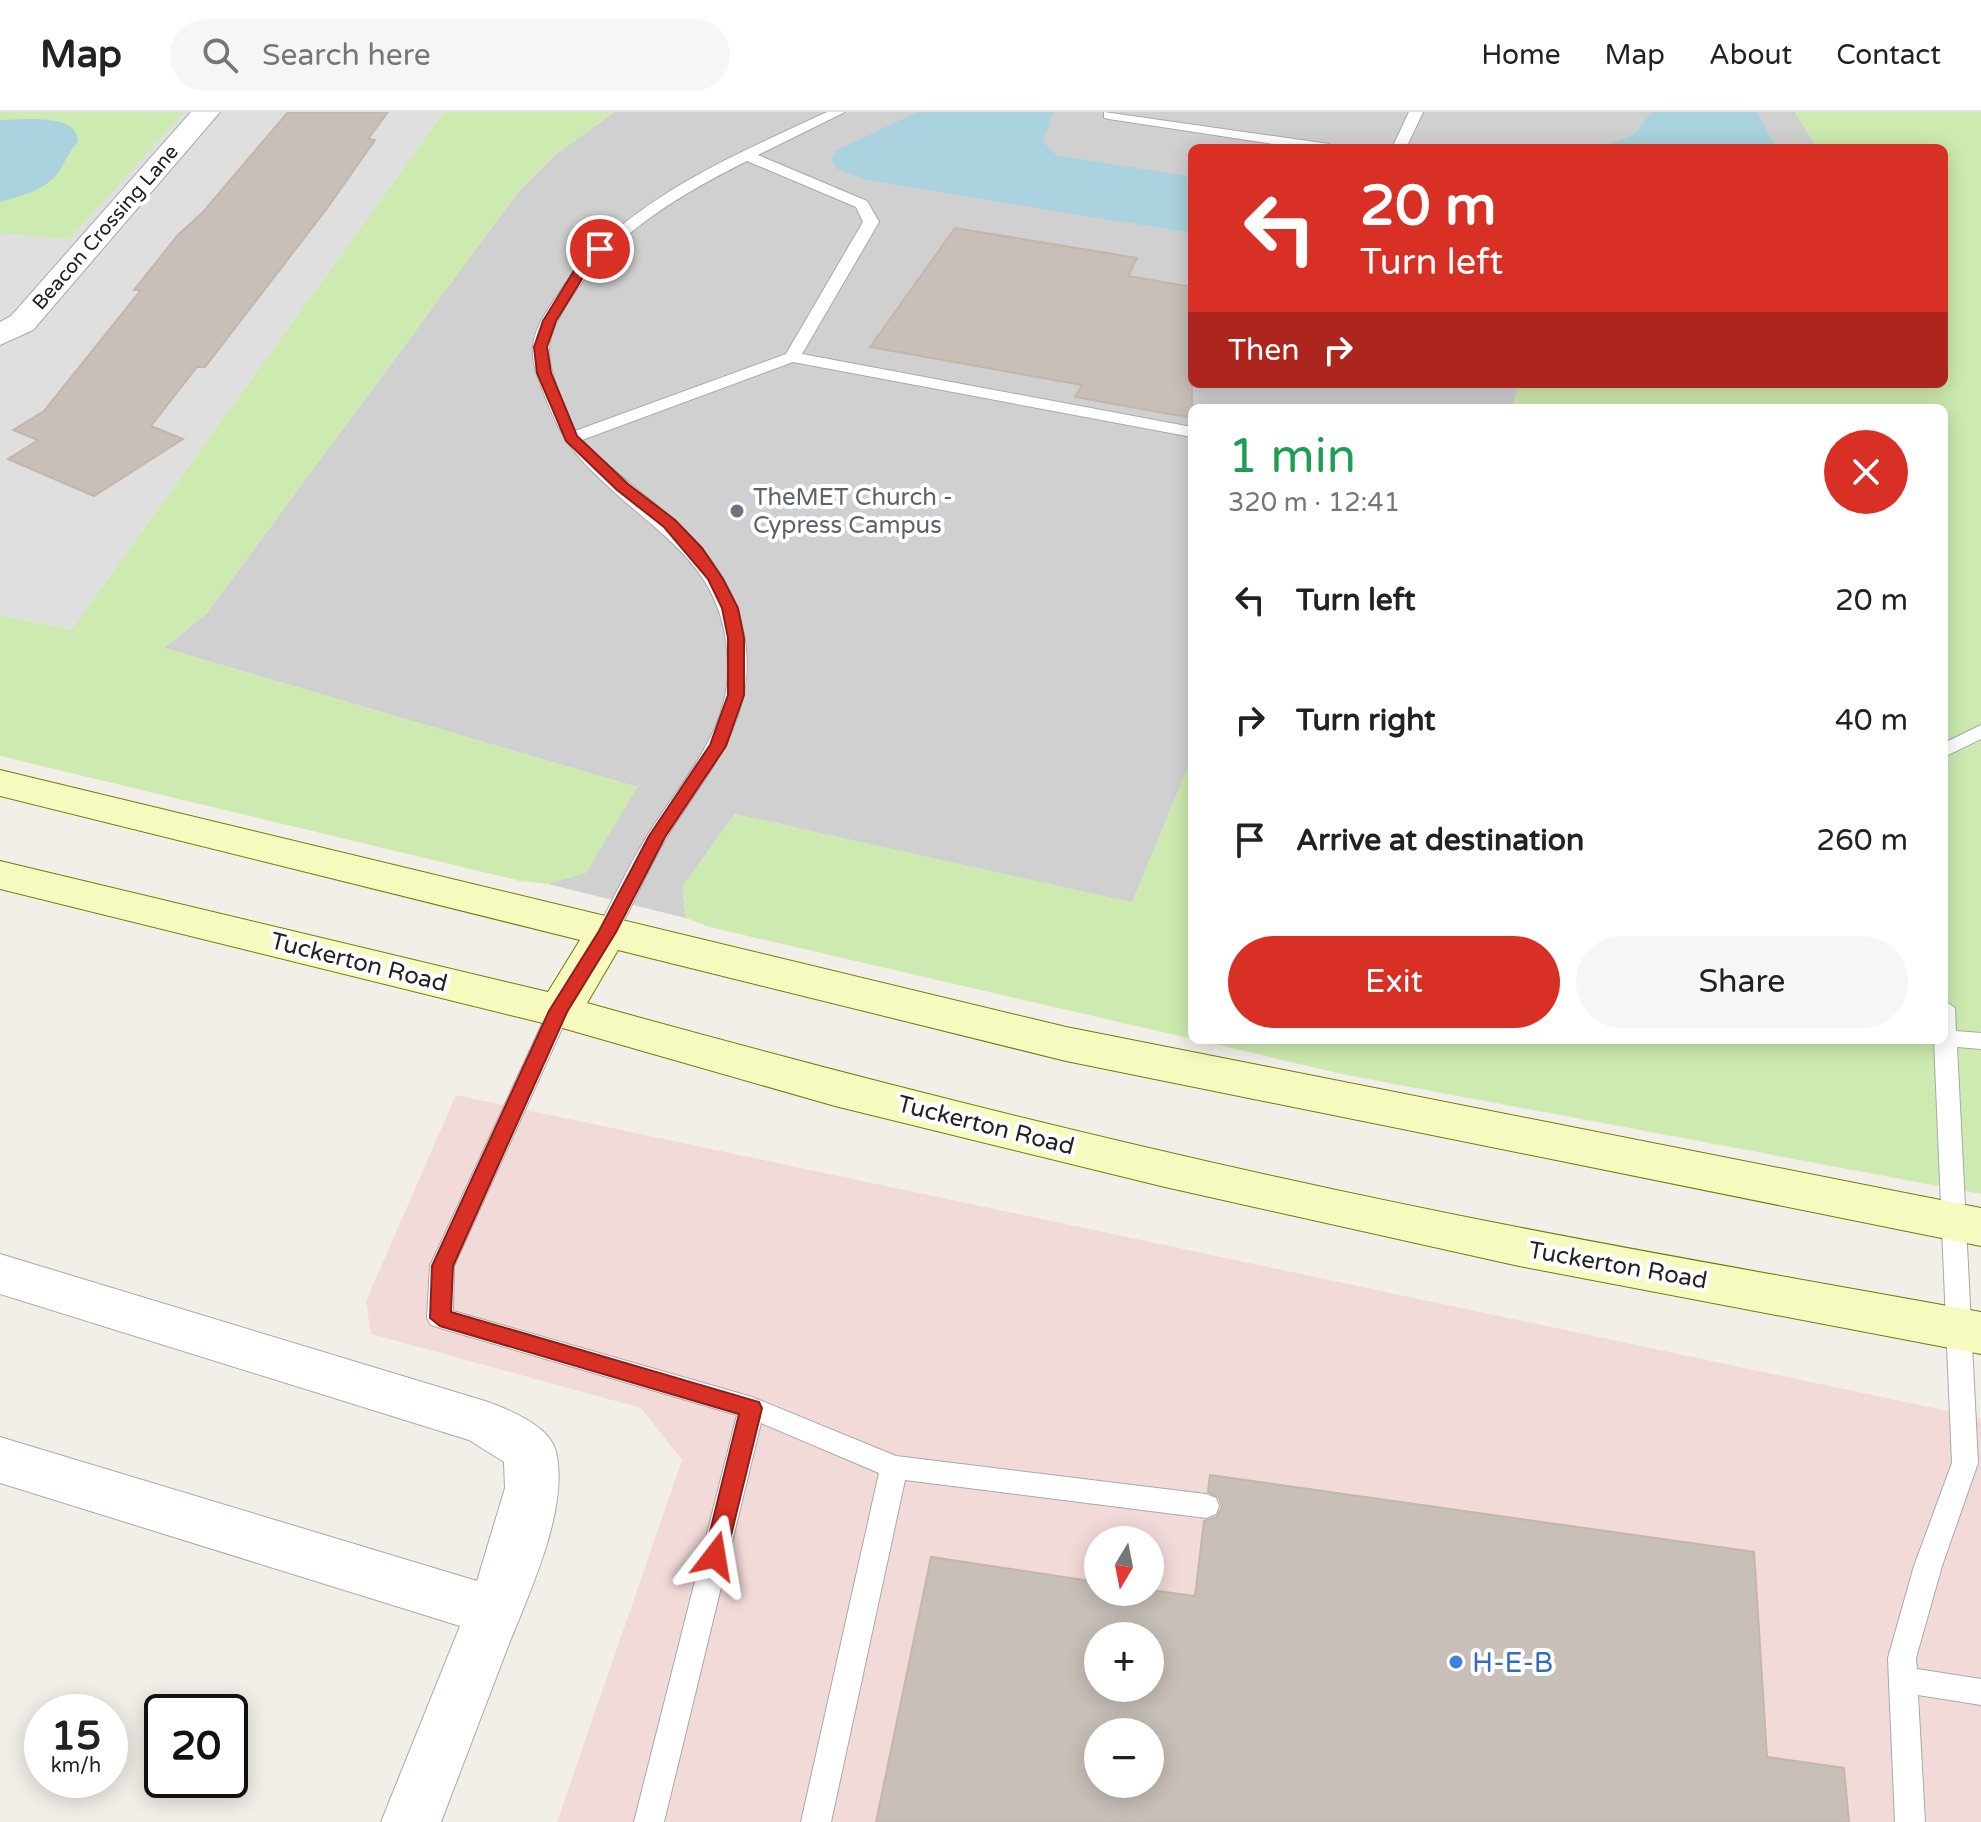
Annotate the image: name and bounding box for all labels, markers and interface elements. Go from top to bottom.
search box [170,19,730,91]
text: Map [40,32,122,78]
icon: search [198,33,242,77]
text: Search here [262,37,431,74]
text: Home [1481,38,1561,72]
text: Map [1605,38,1665,72]
text: About [1709,38,1792,72]
text: Contact [1836,38,1941,72]
street label: Beacon Crossing Lane [28,140,184,315]
text: 20 m [1360,173,1496,240]
icon: left [1228,176,1332,280]
pin [566,215,634,283]
icon: arrive [578,227,622,271]
text: Turn left [1360,241,1503,284]
icon: right [1316,328,1360,372]
text: Then [1228,332,1300,369]
text: 1 min [1228,428,1356,486]
button: close [1824,430,1908,514]
place label: TheMET Church - Cypress Campus [753,483,953,540]
text: 320 m · 12:41 [1228,487,1400,518]
marker: TheMET Church - Cypress Campus [728,502,746,520]
icon: left [1228,578,1272,622]
text: Turn left [1296,582,1415,619]
text: 20 m [1835,582,1908,619]
icon: right [1228,698,1272,742]
text: Turn right [1296,702,1436,739]
text: 40 m [1835,702,1908,739]
icon: arrive [1228,818,1272,862]
text: Arrive at destination [1296,822,1584,859]
text: 260 m [1816,822,1908,859]
street label: Tuckerton Road [268,927,450,998]
button: Exit [1228,936,1560,1028]
button: Share [1576,936,1908,1028]
street label: Tuckerton Road [895,1090,1077,1161]
street label: Tuckerton Road [1526,1235,1710,1295]
position arrow [673,1514,757,1598]
north arrow [1084,1526,1164,1606]
map controls [1084,1526,1164,1798]
button: + [1084,1622,1164,1702]
place label: H-E-B [1472,1646,1553,1680]
marker: H-E-B [1447,1653,1465,1671]
speed limit sign: 20 [144,1694,248,1798]
text: 15 [51,1712,101,1760]
button: − [1084,1718,1164,1798]
text: km/h [51,1754,101,1778]

